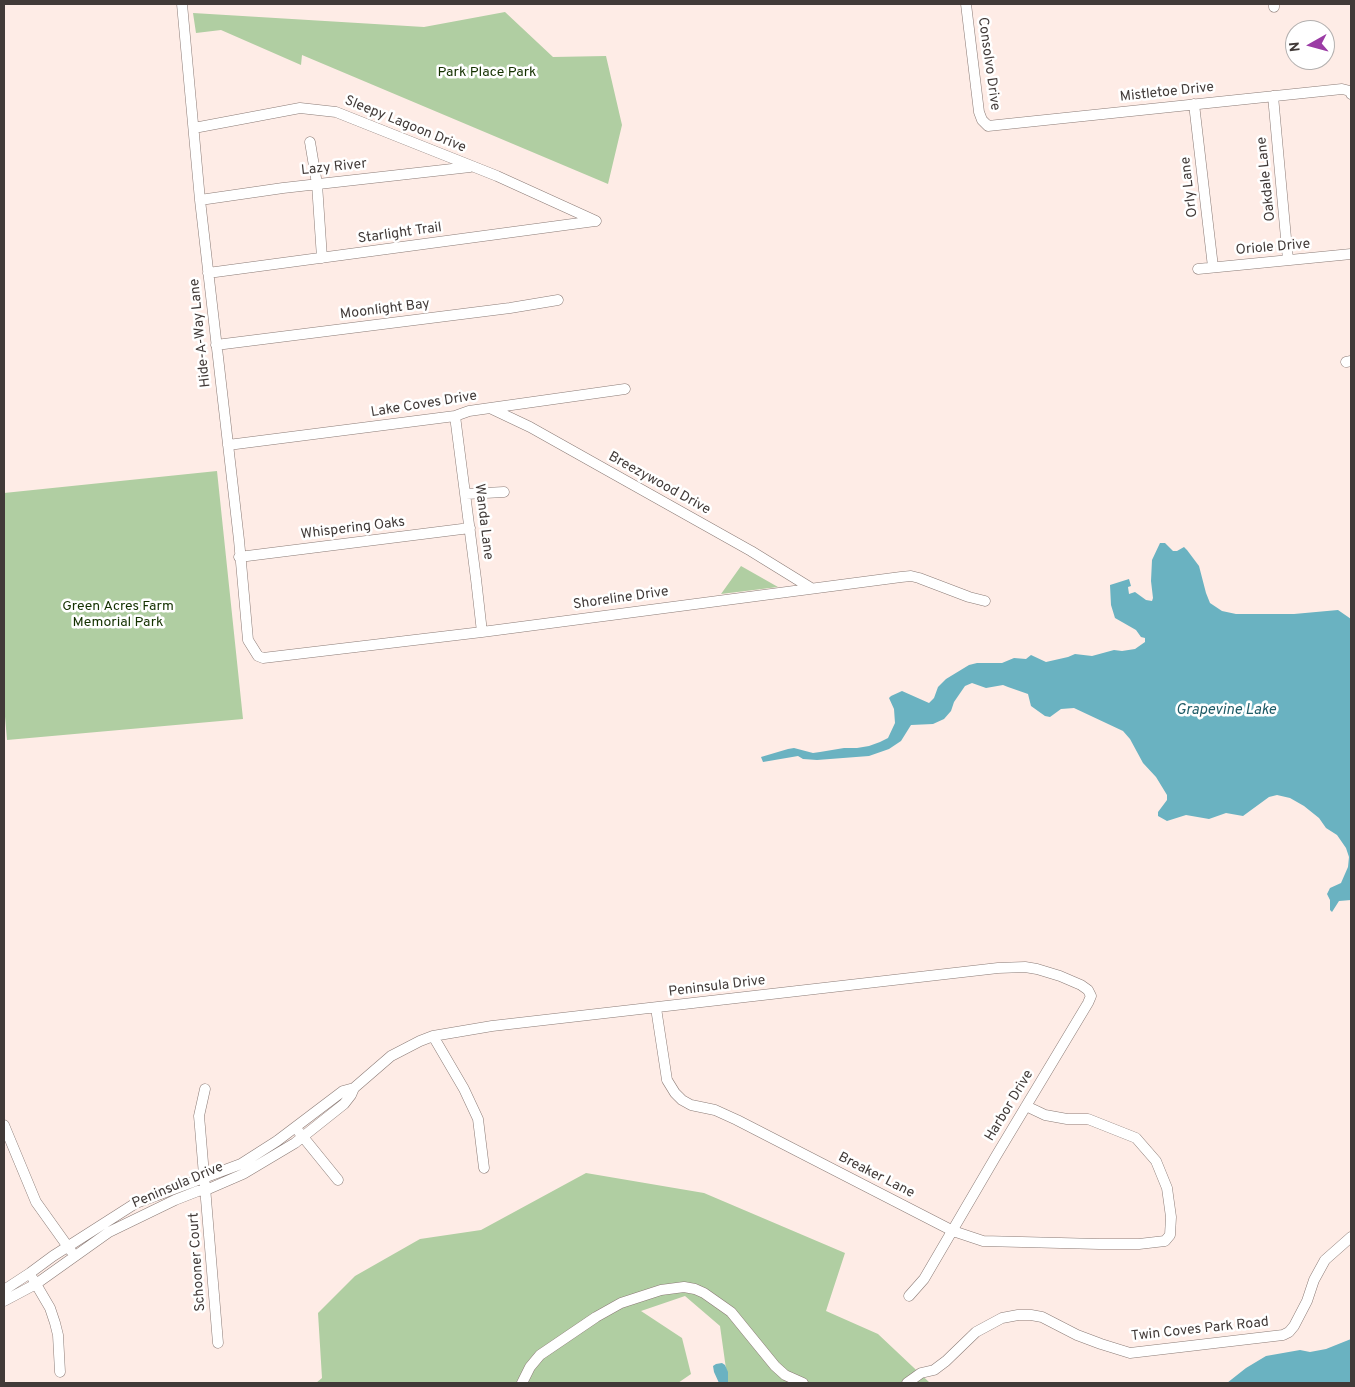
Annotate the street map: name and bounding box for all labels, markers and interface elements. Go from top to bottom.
street label: Consolvo Drive [973,16,1003,112]
north arrow [1285,20,1335,70]
text: N [1287,41,1305,53]
park label: Park Place Park [437,65,537,81]
street label: Mistletoe Drive [1119,80,1215,106]
street label: Sleepy Lagoon Drive [342,93,468,157]
street label: Oakdale Lane [1254,136,1280,222]
street label: Lazy River [300,156,368,180]
street label: Orly Lane [1178,156,1202,218]
street label: Starlight Trail [357,220,443,248]
street label: Oriole Drive [1235,236,1311,260]
street label: Hide-A-Way Lane [187,278,215,388]
street label: Moonlight Bay [339,296,431,324]
street label: Lake Coves Drive [370,388,478,422]
street label: Breezywood Drive [605,449,713,519]
street label: Wanda Lane [470,483,496,561]
street label: Whispering Oaks [300,514,406,544]
street label: Shoreline Drive [572,584,670,614]
park label: Green Acres Farm Memorial Park [62,599,174,632]
water label: Grapevine Lake [1176,702,1276,720]
street label: Peninsula Drive [668,973,766,1001]
street label: Harbor Drive [982,1067,1038,1145]
street label: Breaker Lane [835,1150,917,1202]
street label: Peninsula Drive [130,1159,226,1213]
street label: Schooner Court [186,1212,210,1312]
street label: Twin Coves Park Road [1130,1314,1270,1346]

